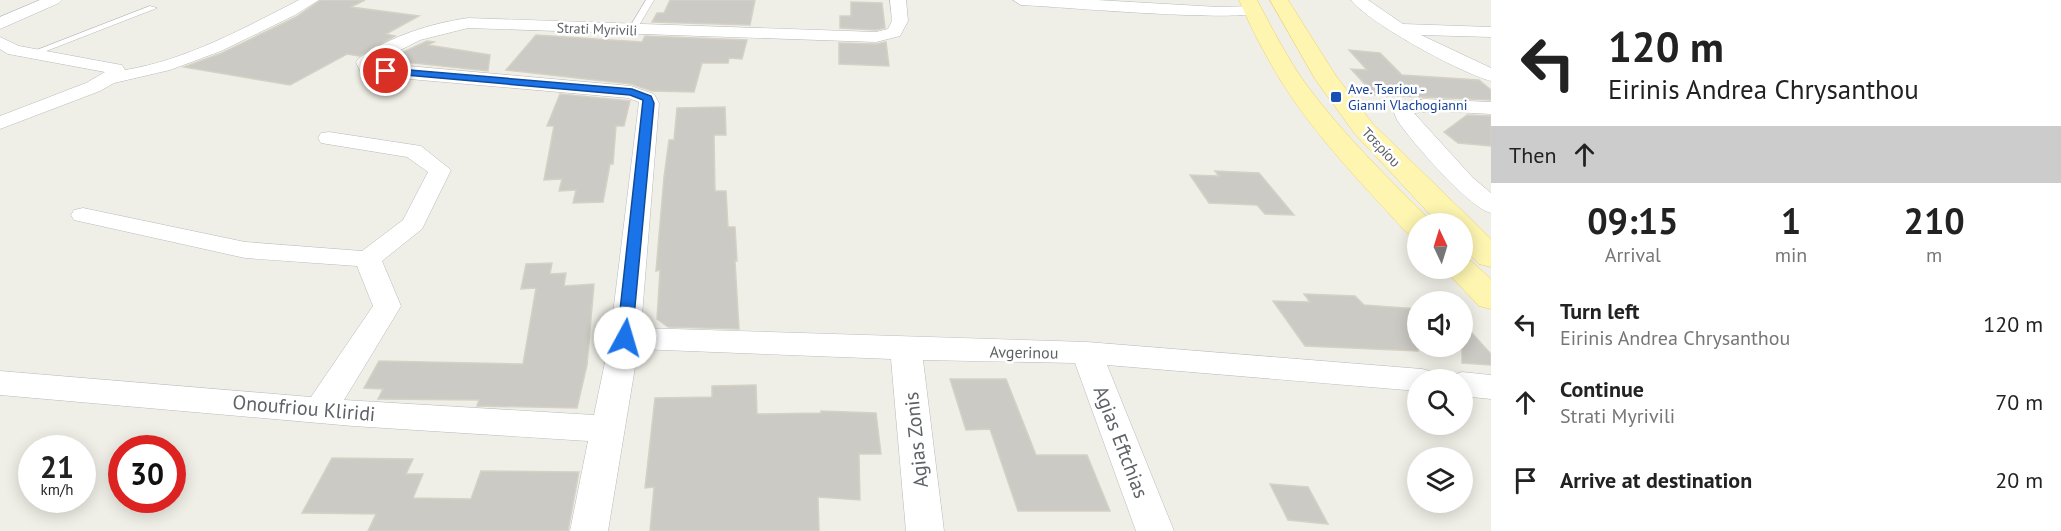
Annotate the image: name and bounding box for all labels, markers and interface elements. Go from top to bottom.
street label: Strati Myrivili [556,19,638,39]
text: 120 m [1608,19,1724,74]
icon: left [1509,24,1587,102]
pin [360,45,411,96]
icon: arrive [369,54,402,87]
text: Eirinis Andrea Chrysanthou [1608,72,1919,106]
place label: Ave. Tseriou - Gianni Vlachogianni [1348,80,1467,114]
marker: Ave. Tseriou - Gianni Vlachogianni [1329,90,1343,104]
street label: Τσερίου [1358,123,1404,171]
icon: ahead [1568,138,1601,171]
text: Then [1509,141,1556,169]
text: 09:15 [1587,197,1679,244]
text: 1 [1781,197,1801,244]
text: 210 [1904,197,1965,244]
north arrow [1407,213,1473,279]
map controls [1407,213,1473,513]
text: Arrival [1605,242,1661,268]
text: min [1775,242,1807,268]
text: m [1926,242,1942,268]
button: sound [1407,291,1473,357]
text: Turn left [1560,297,1640,325]
position arrow [593,306,657,370]
icon: left [1509,308,1542,341]
text: 120 m [1983,310,2043,338]
text: Eirinis Andrea Chrysanthou [1560,325,1790,351]
street label: Avgerinou [989,341,1059,363]
button: search [1407,369,1473,435]
text: Continue [1560,375,1644,403]
street label: Agias Eftchias [1088,382,1154,502]
icon: ahead [1509,386,1542,419]
text: 70 m [1995,388,2043,416]
street label: Onoufriou Kliridi [232,389,376,427]
street label: Agias Zonis [898,391,934,489]
text: Strati Myrivili [1560,403,1675,429]
speed limit sign: 30 [108,435,186,513]
text: 21 [40,447,74,486]
button: layers [1407,447,1473,513]
icon: arrive [1509,464,1542,497]
text: Arrive at destination [1560,466,1752,494]
text: 20 m [1995,466,2043,494]
text: km/h [41,480,73,499]

